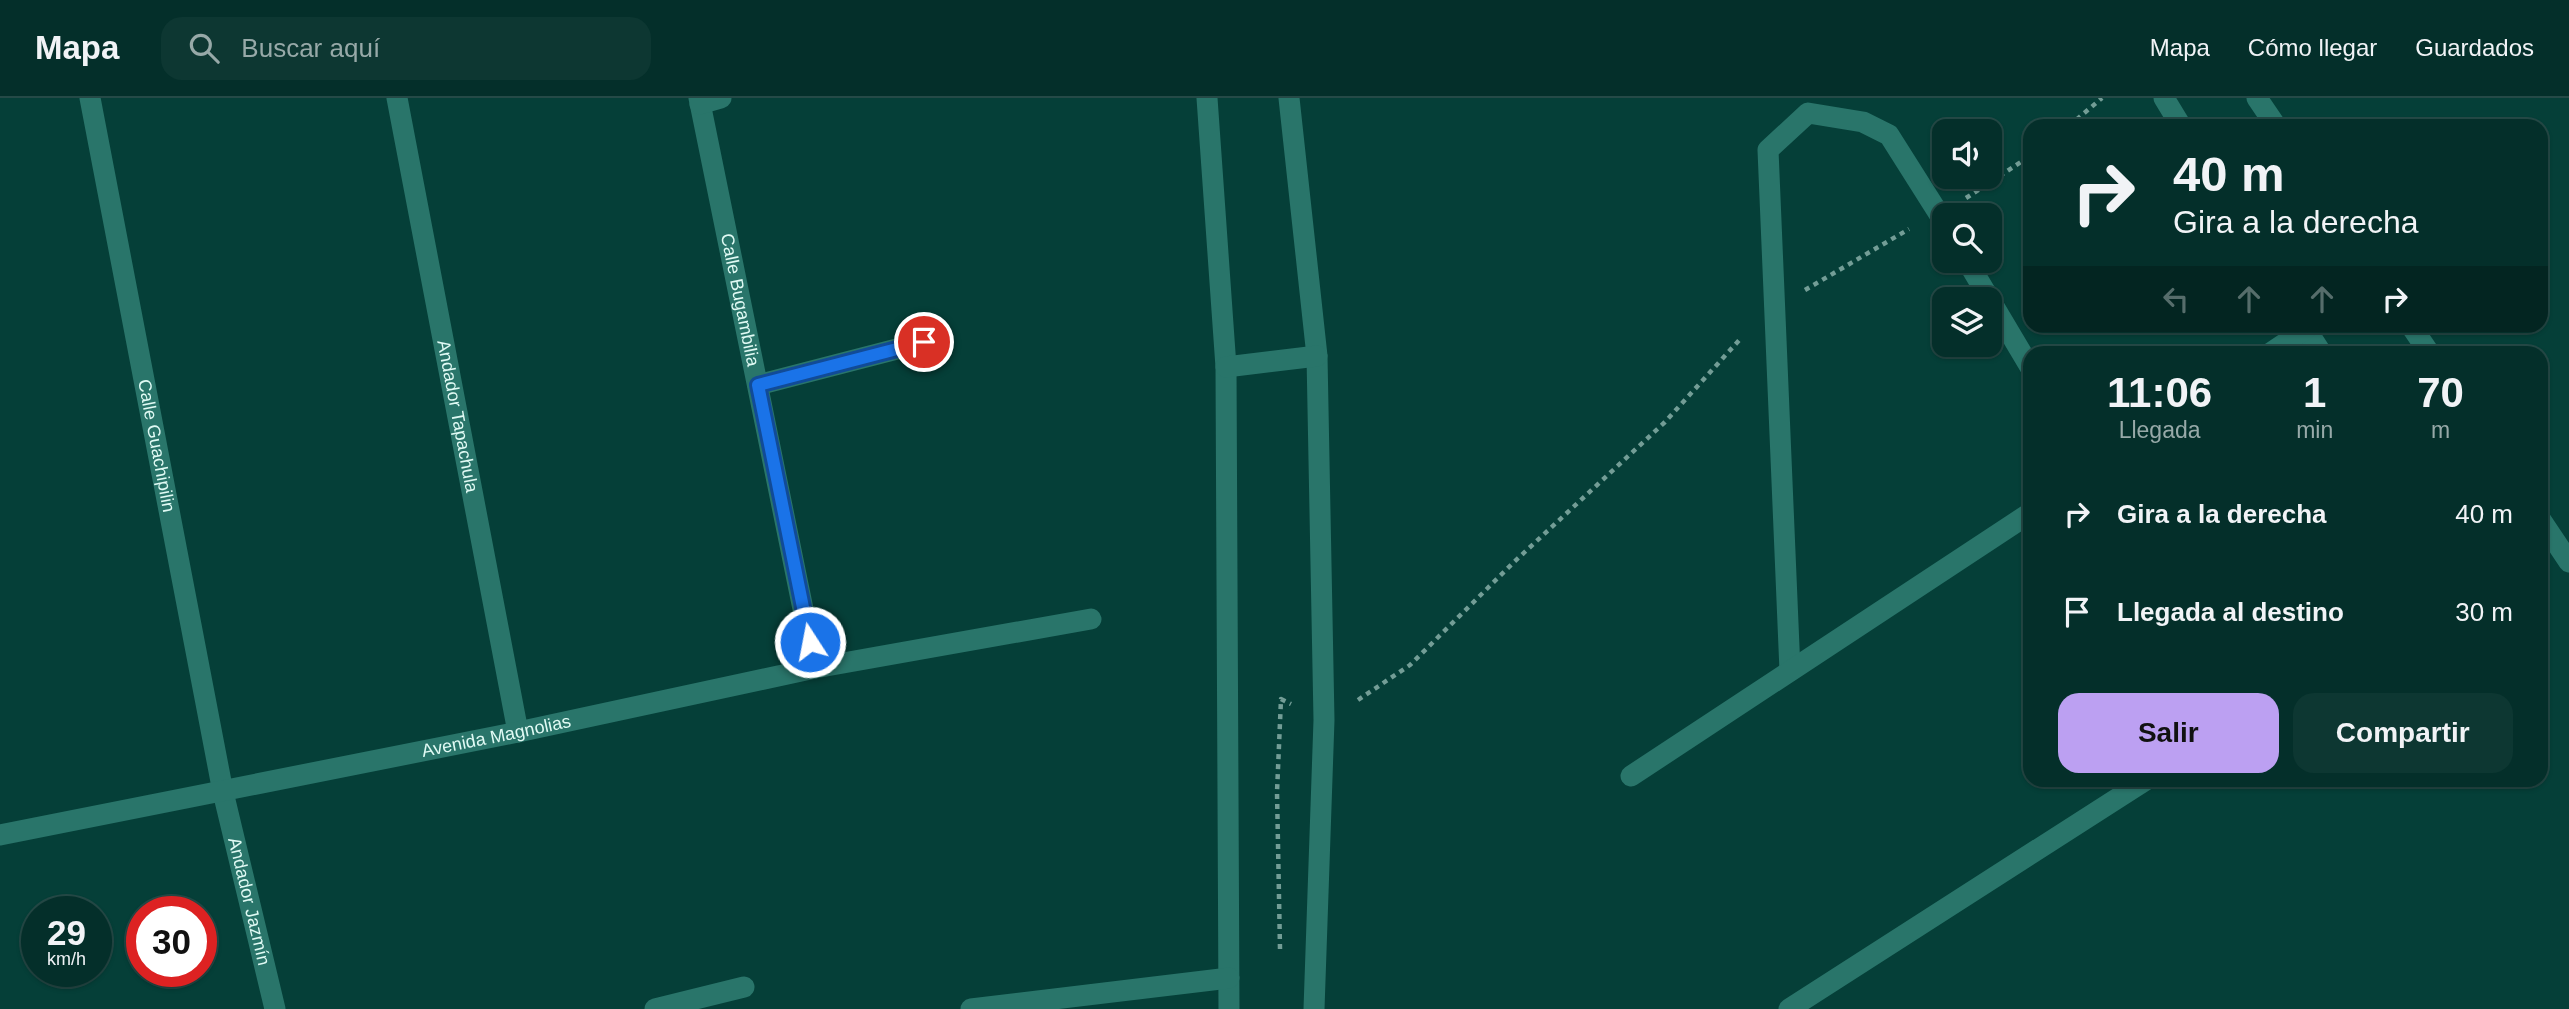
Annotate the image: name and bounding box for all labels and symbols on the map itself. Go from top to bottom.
street label: Calle Bugambilia [717,232,764,369]
pin [894,312,954,372]
street label: Andador Tapachula [433,338,482,495]
street label: Calle Guachipilin [134,377,179,514]
position arrow [773,605,847,679]
street label: Avenida Magnolias [420,711,573,761]
street label: Andador Jazmín [224,835,274,967]
speed limit sign: 30 [126,896,217,987]

